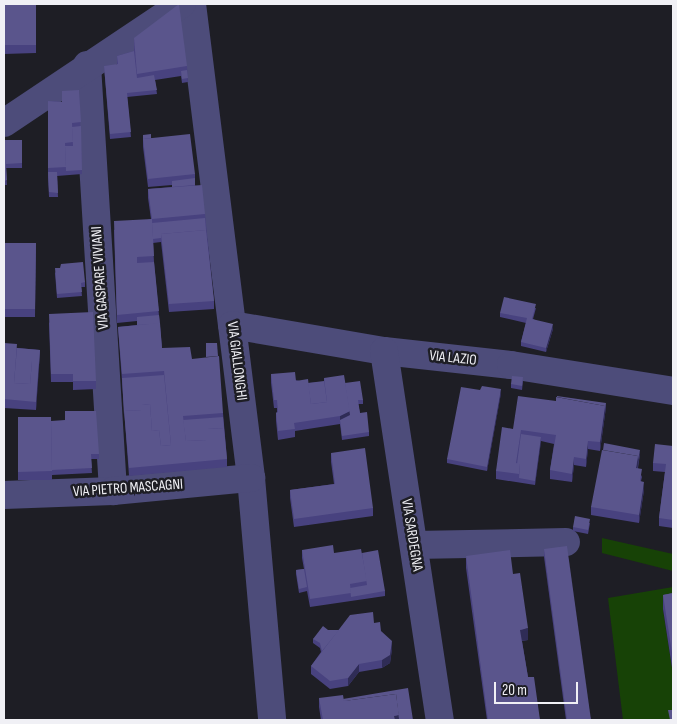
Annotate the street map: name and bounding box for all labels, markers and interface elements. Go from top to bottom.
street label: VIA GASPARE VIVIANI [87,226,113,330]
street label: VIA GIALLONGHI [223,320,251,402]
street label: VIA LAZIO [428,347,478,369]
street label: VIA PIETRO MASCAGNI [72,475,184,501]
street label: VIA SARDEGNA [397,497,427,573]
scale bar [497,672,581,704]
text: 20 m [502,681,527,700]

